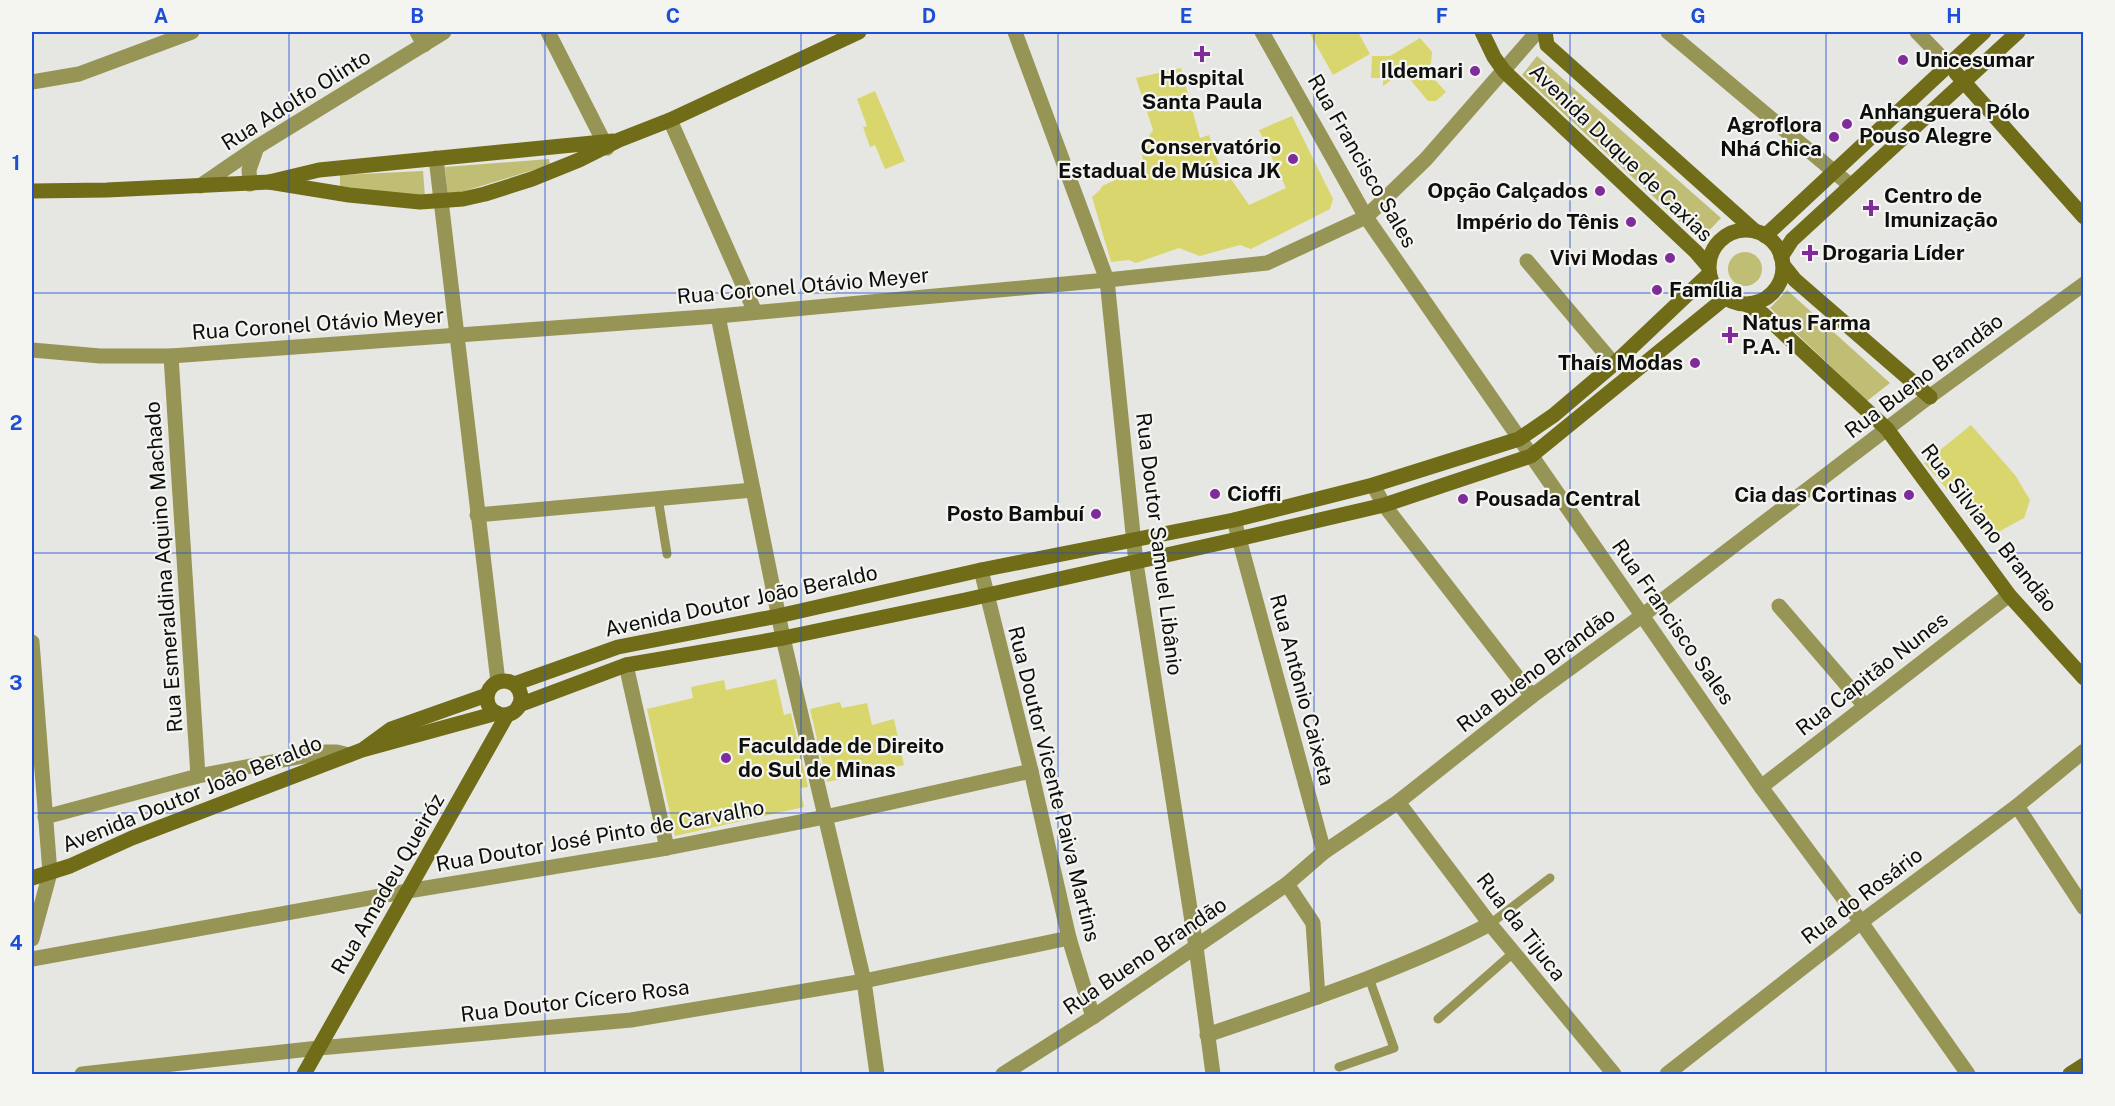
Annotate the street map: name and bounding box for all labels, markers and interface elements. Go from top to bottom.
text: A [154,4,168,28]
text: B [410,4,424,28]
text: C [666,4,680,28]
text: D [922,4,936,28]
text: E [1180,4,1192,28]
text: F [1436,4,1448,28]
text: G [1690,4,1706,28]
text: H [1946,4,1962,28]
street label: Rua Adolfo Olinto [217,44,375,156]
marker: Hospital Santa Paula [1193,45,1211,63]
place label: Unicesumar [1915,47,2035,72]
marker: Unicesumar [1896,53,1910,67]
place label: Ildemari [1380,58,1463,83]
street label: Avenida Duque de Caxias [1525,59,1718,247]
marker: Ildemari [1468,64,1482,78]
place label: Hospital Santa Paula [1142,65,1262,114]
street label: Rua Francisco Sales [1303,70,1422,252]
place label: Anhanguera Pólo Pouso Alegre [1859,99,2030,148]
place label: Agroflora Nhá Chica [1720,112,1822,161]
marker: Anhanguera Pólo Pouso Alegre [1840,117,1854,131]
marker: Agroflora Nhá Chica [1827,130,1841,144]
place label: Conservatório Estadual de Música JK [1058,134,1281,183]
text: 1 [12,151,20,175]
marker: Conservatório Estadual de Música JK [1286,152,1300,166]
place label: Opção Calçados [1427,178,1588,203]
place label: Centro de Imunização [1884,183,1998,232]
marker: Opção Calçados [1593,184,1607,198]
marker: Centro de Imunização [1862,199,1880,217]
place label: Império do Tênis [1456,209,1619,234]
marker: Império do Tênis [1624,215,1638,229]
place label: Drogaria Líder [1822,240,1965,265]
place label: Vivi Modas [1550,245,1658,270]
marker: Drogaria Líder [1803,246,1817,260]
marker: Vivi Modas [1663,251,1677,265]
street label: Rua Coronel Otávio Meyer [676,262,930,309]
place label: Família [1669,277,1742,302]
marker: Família [1650,283,1664,297]
street label: Rua Coronel Otávio Meyer [191,302,445,345]
street label: Rua Bueno Brandão [1840,308,2008,443]
place label: Natus Farma P.A. 1 [1742,310,1871,359]
marker: Natus Farma P.A. 1 [1723,328,1737,342]
place label: Thaís Modas [1558,350,1683,375]
marker: Thaís Modas [1688,356,1702,370]
street label: Rua Esmeraldina Aquino Machado [139,401,188,733]
text: 2 [10,411,22,435]
street label: Rua Doutor Samuel Libânio [1131,411,1188,677]
street label: Rua Silviano Brandão [1916,439,2063,617]
place label: Cioffi [1227,481,1281,506]
place label: Cia das Cortinas [1734,482,1897,507]
place label: Pousada Central [1475,486,1641,511]
marker: Cioffi [1208,487,1222,501]
marker: Cia das Cortinas [1902,488,1916,502]
marker: Pousada Central [1456,492,1470,506]
place label: Posto Bambuí [947,501,1085,526]
marker: Posto Bambuí [1089,507,1103,521]
street label: Rua Francisco Sales [1607,534,1740,709]
street label: Avenida Doutor João Beraldo [602,559,880,642]
street label: Rua Antônio Caixeta [1265,591,1340,788]
street label: Rua Bueno Brandão [1452,602,1620,737]
street label: Rua Capitão Nunes [1791,607,1953,741]
street label: Rua Doutor Vicente Paiva Martins [1003,624,1106,944]
text: 3 [9,671,23,695]
street label: Avenida Doutor João Beraldo [58,730,325,857]
place label: Faculdade de Direito do Sul de Minas [738,733,944,782]
marker: Faculdade de Direito do Sul de Minas [719,751,733,765]
street label: Rua Amadeu Queiróz [326,789,449,978]
street label: Rua Doutor José Pinto de Carvalho [434,794,766,877]
street label: Rua do Rosário [1796,842,1927,949]
street label: Rua da Tijuca [1471,868,1571,986]
street label: Rua Bueno Brandão [1058,892,1231,1020]
text: 4 [9,931,23,955]
street label: Rua Doutor Cícero Rosa [459,974,691,1027]

